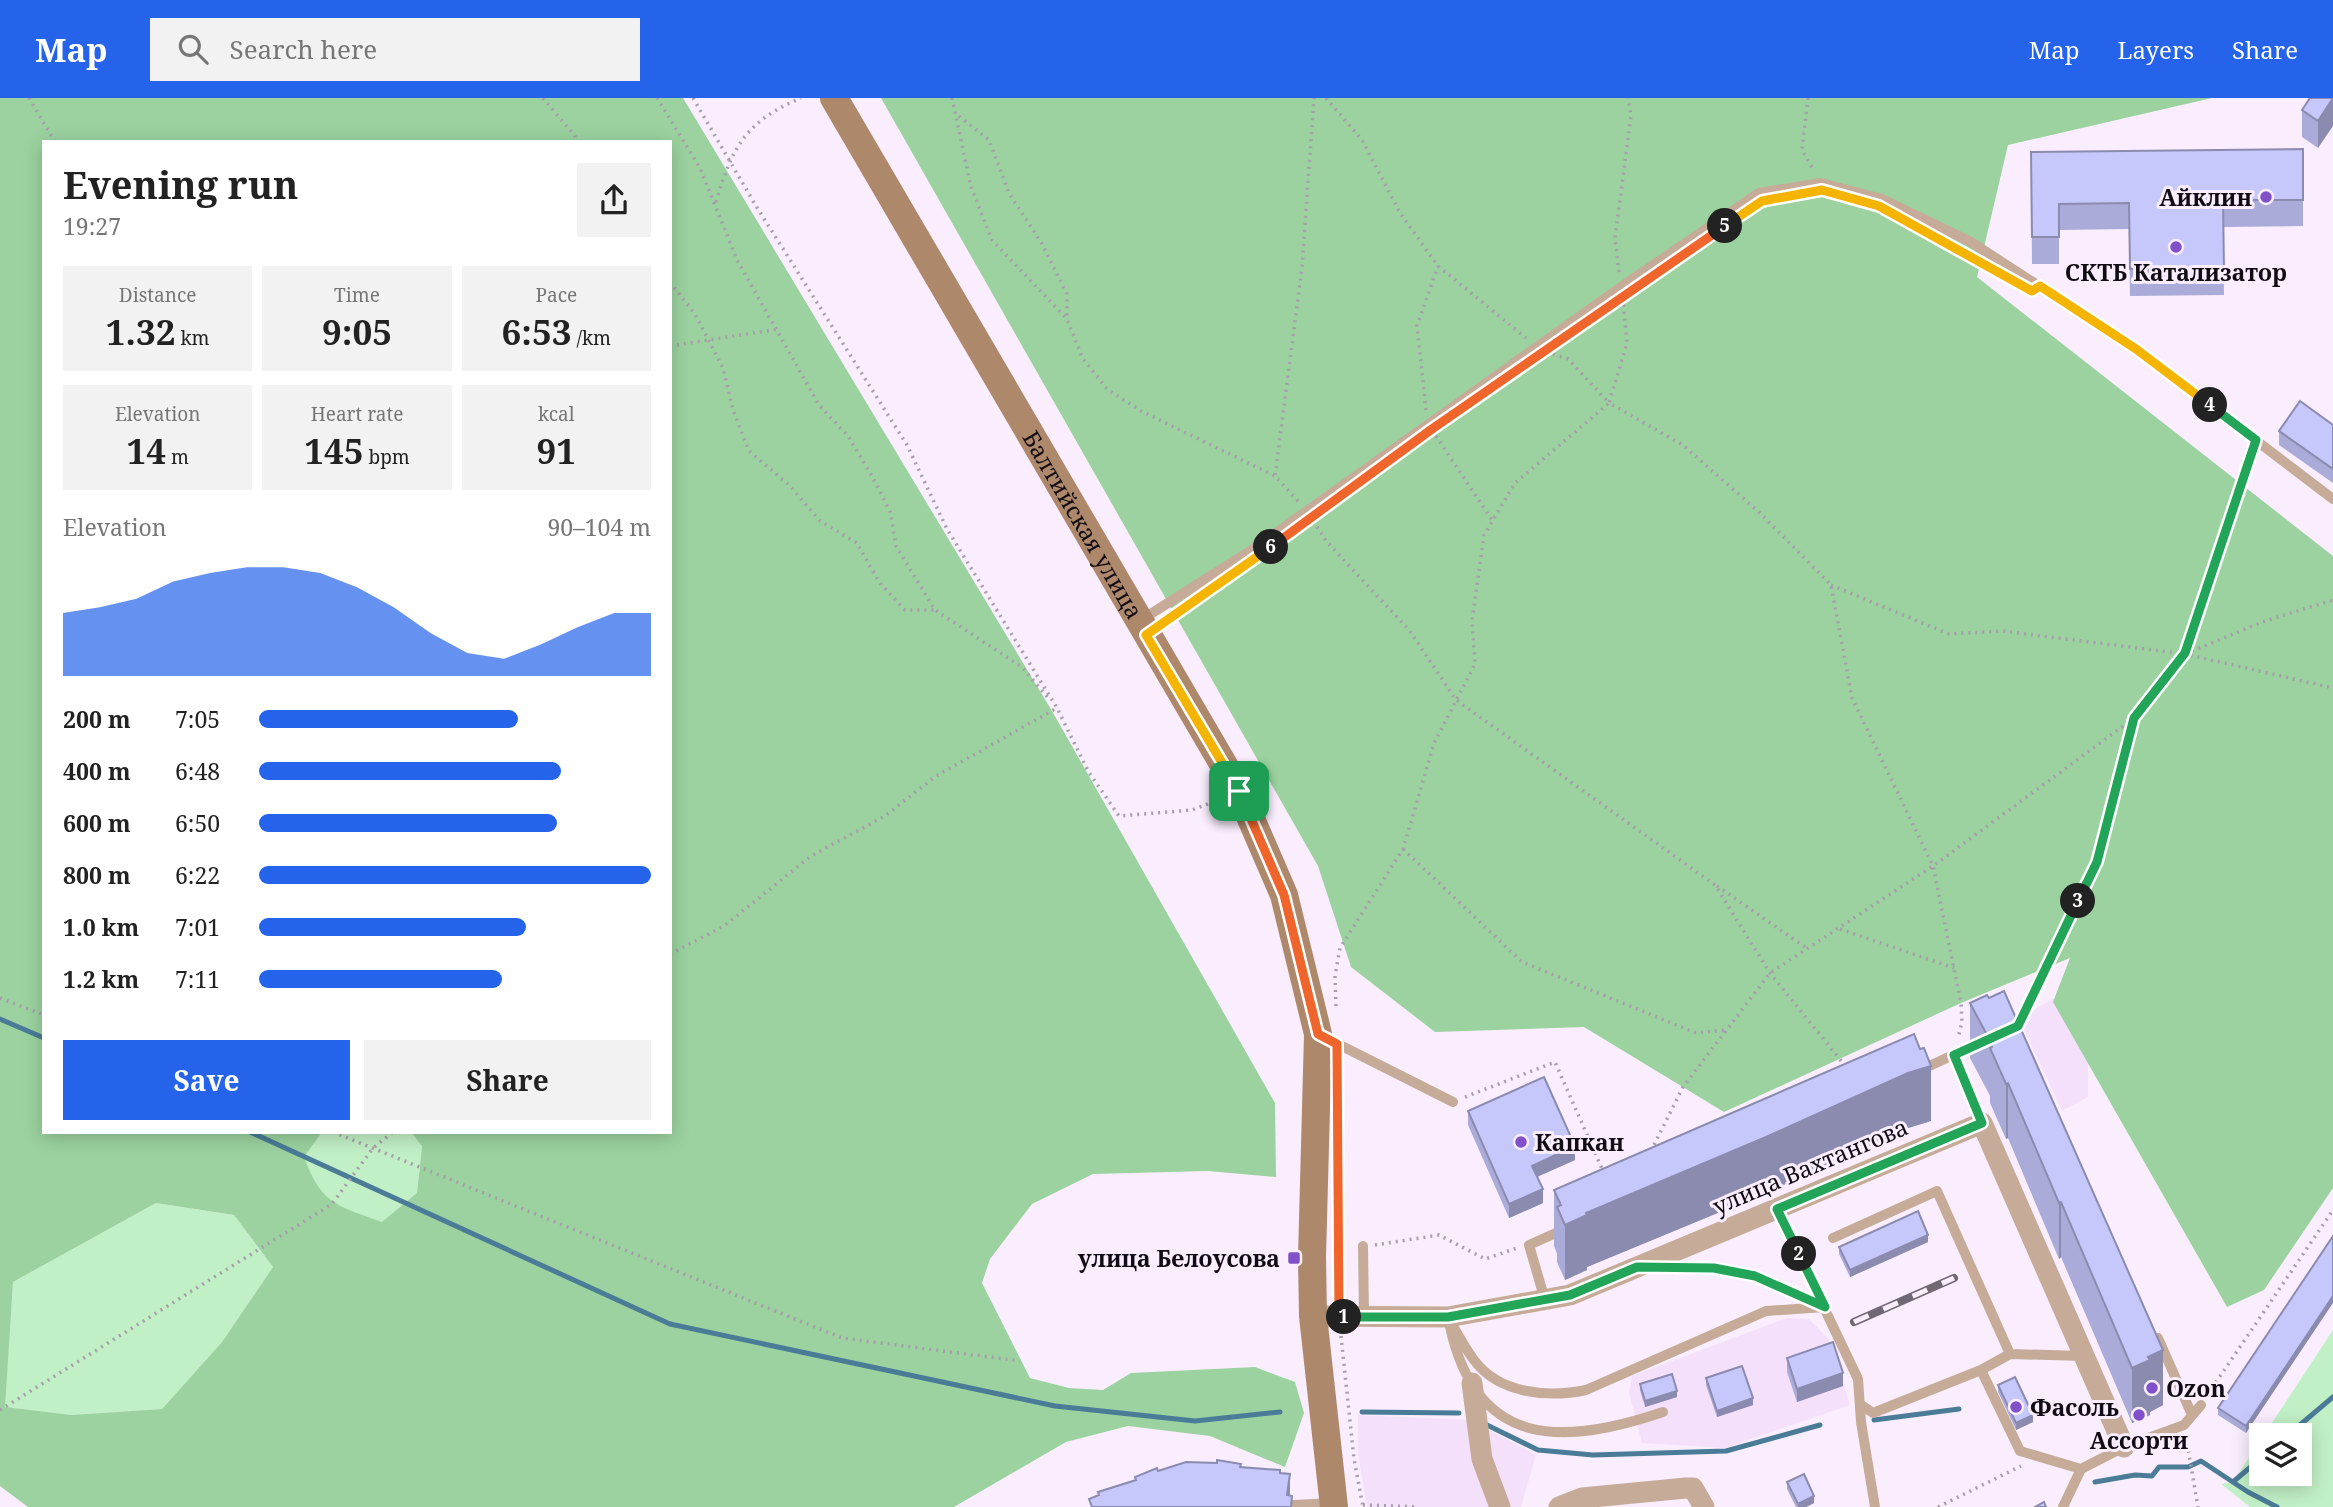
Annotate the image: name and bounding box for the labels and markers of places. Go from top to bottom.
place label: Айклин [2159,181,2252,213]
marker: Айклин [2258,189,2274,205]
pin: 5 [1708,208,1742,244]
marker: СКТБ Катализатор [2168,239,2184,255]
place label: СКТБ Катализатор [2065,256,2287,288]
pin: 4 [2192,388,2228,422]
pin: 6 [1254,530,1288,564]
pin [1209,761,1269,821]
pin: 3 [2060,884,2096,918]
place label: Капкан [1535,1126,1625,1158]
marker: Капкан [1513,1134,1529,1150]
pin: 2 [1782,1236,1816,1272]
place label: улица Белоусова [1078,1242,1280,1274]
marker: улица Белоусова [1286,1250,1302,1266]
pin: 1 [1326,1300,1362,1334]
place label: Ozon [2166,1372,2226,1404]
marker: Ozon [2144,1380,2160,1396]
place label: Фасоль [2030,1391,2119,1423]
marker: Фасоль [2008,1399,2024,1415]
marker: Ассорти [2131,1407,2147,1423]
place label: Ассорти [2090,1424,2189,1456]

